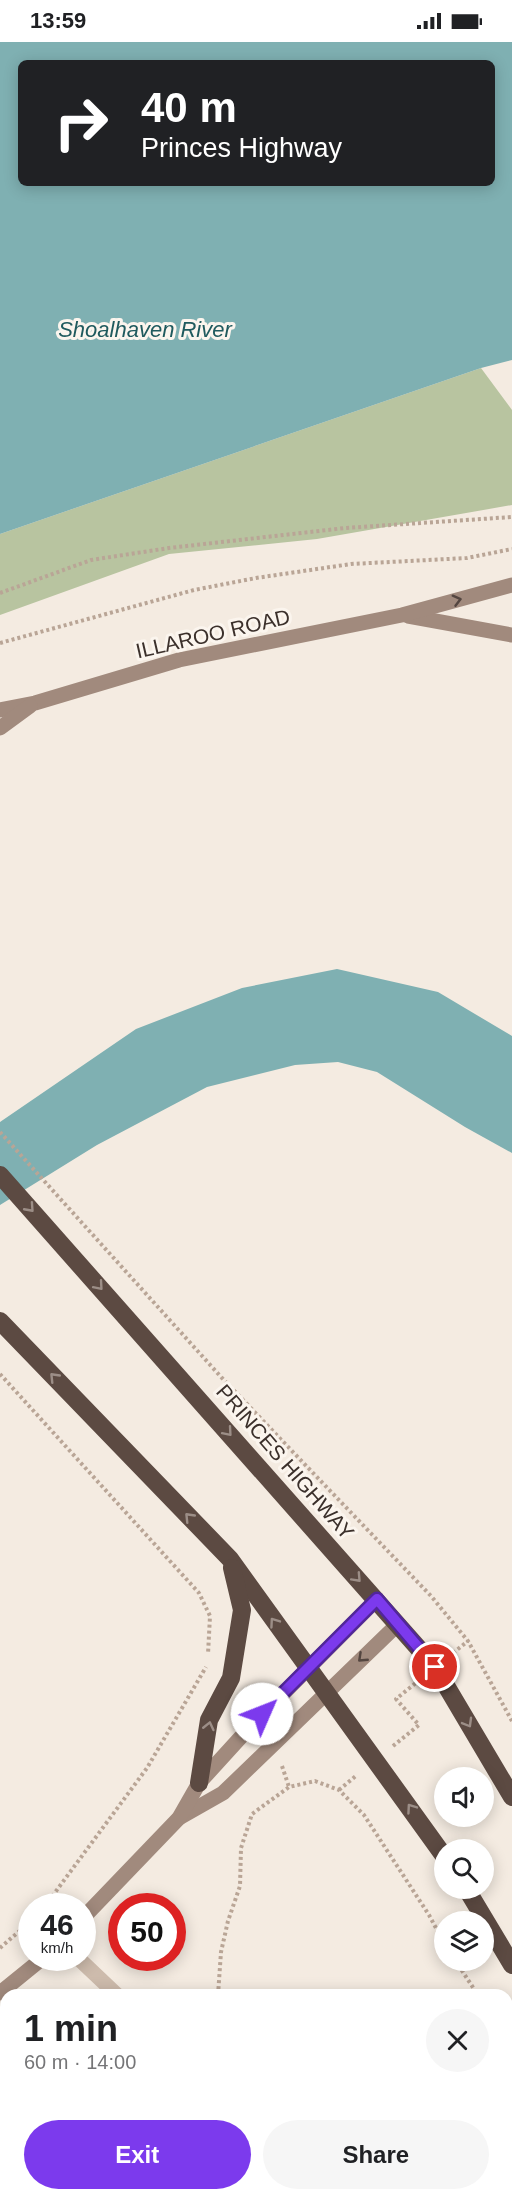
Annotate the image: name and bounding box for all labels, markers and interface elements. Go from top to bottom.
text: 13:59 [30,8,86,33]
icon: right [42,84,120,162]
text: 40 m [141,84,237,131]
text: Princes Highway [141,133,342,163]
water label: Shoalhaven River [58,317,233,342]
one-way arrow [451,595,462,607]
street label: ILLAROO ROAD [134,605,292,662]
one-way arrow [23,1202,34,1212]
one-way arrow [92,1279,103,1290]
one-way arrow [50,1373,61,1384]
street label: PRINCES HIGHWAY [212,1380,359,1544]
one-way arrow [221,1425,232,1436]
one-way arrow [186,1514,197,1525]
one-way arrow [350,1571,361,1582]
one-way arrow [271,1617,282,1628]
pin [409,1641,460,1692]
icon: arrive [418,1650,451,1683]
one-way arrow [358,1651,369,1662]
position arrow [230,1682,294,1746]
one-way arrow [461,1717,473,1727]
one-way arrow [202,1721,215,1731]
map controls [434,1767,494,1971]
button: sound [434,1767,494,1827]
one-way arrow [407,1804,418,1815]
button: search [434,1839,494,1899]
speed limit sign: 50 [108,1893,186,1971]
text: 46 [40,1908,74,1941]
button: layers [434,1911,494,1971]
text: km/h [41,1939,73,1956]
text: 1 min [24,2008,118,2049]
button: close [426,2009,489,2072]
text: 60 m · 14:00 [24,2051,136,2073]
button: Exit [24,2120,251,2189]
button: Share [263,2120,489,2189]

